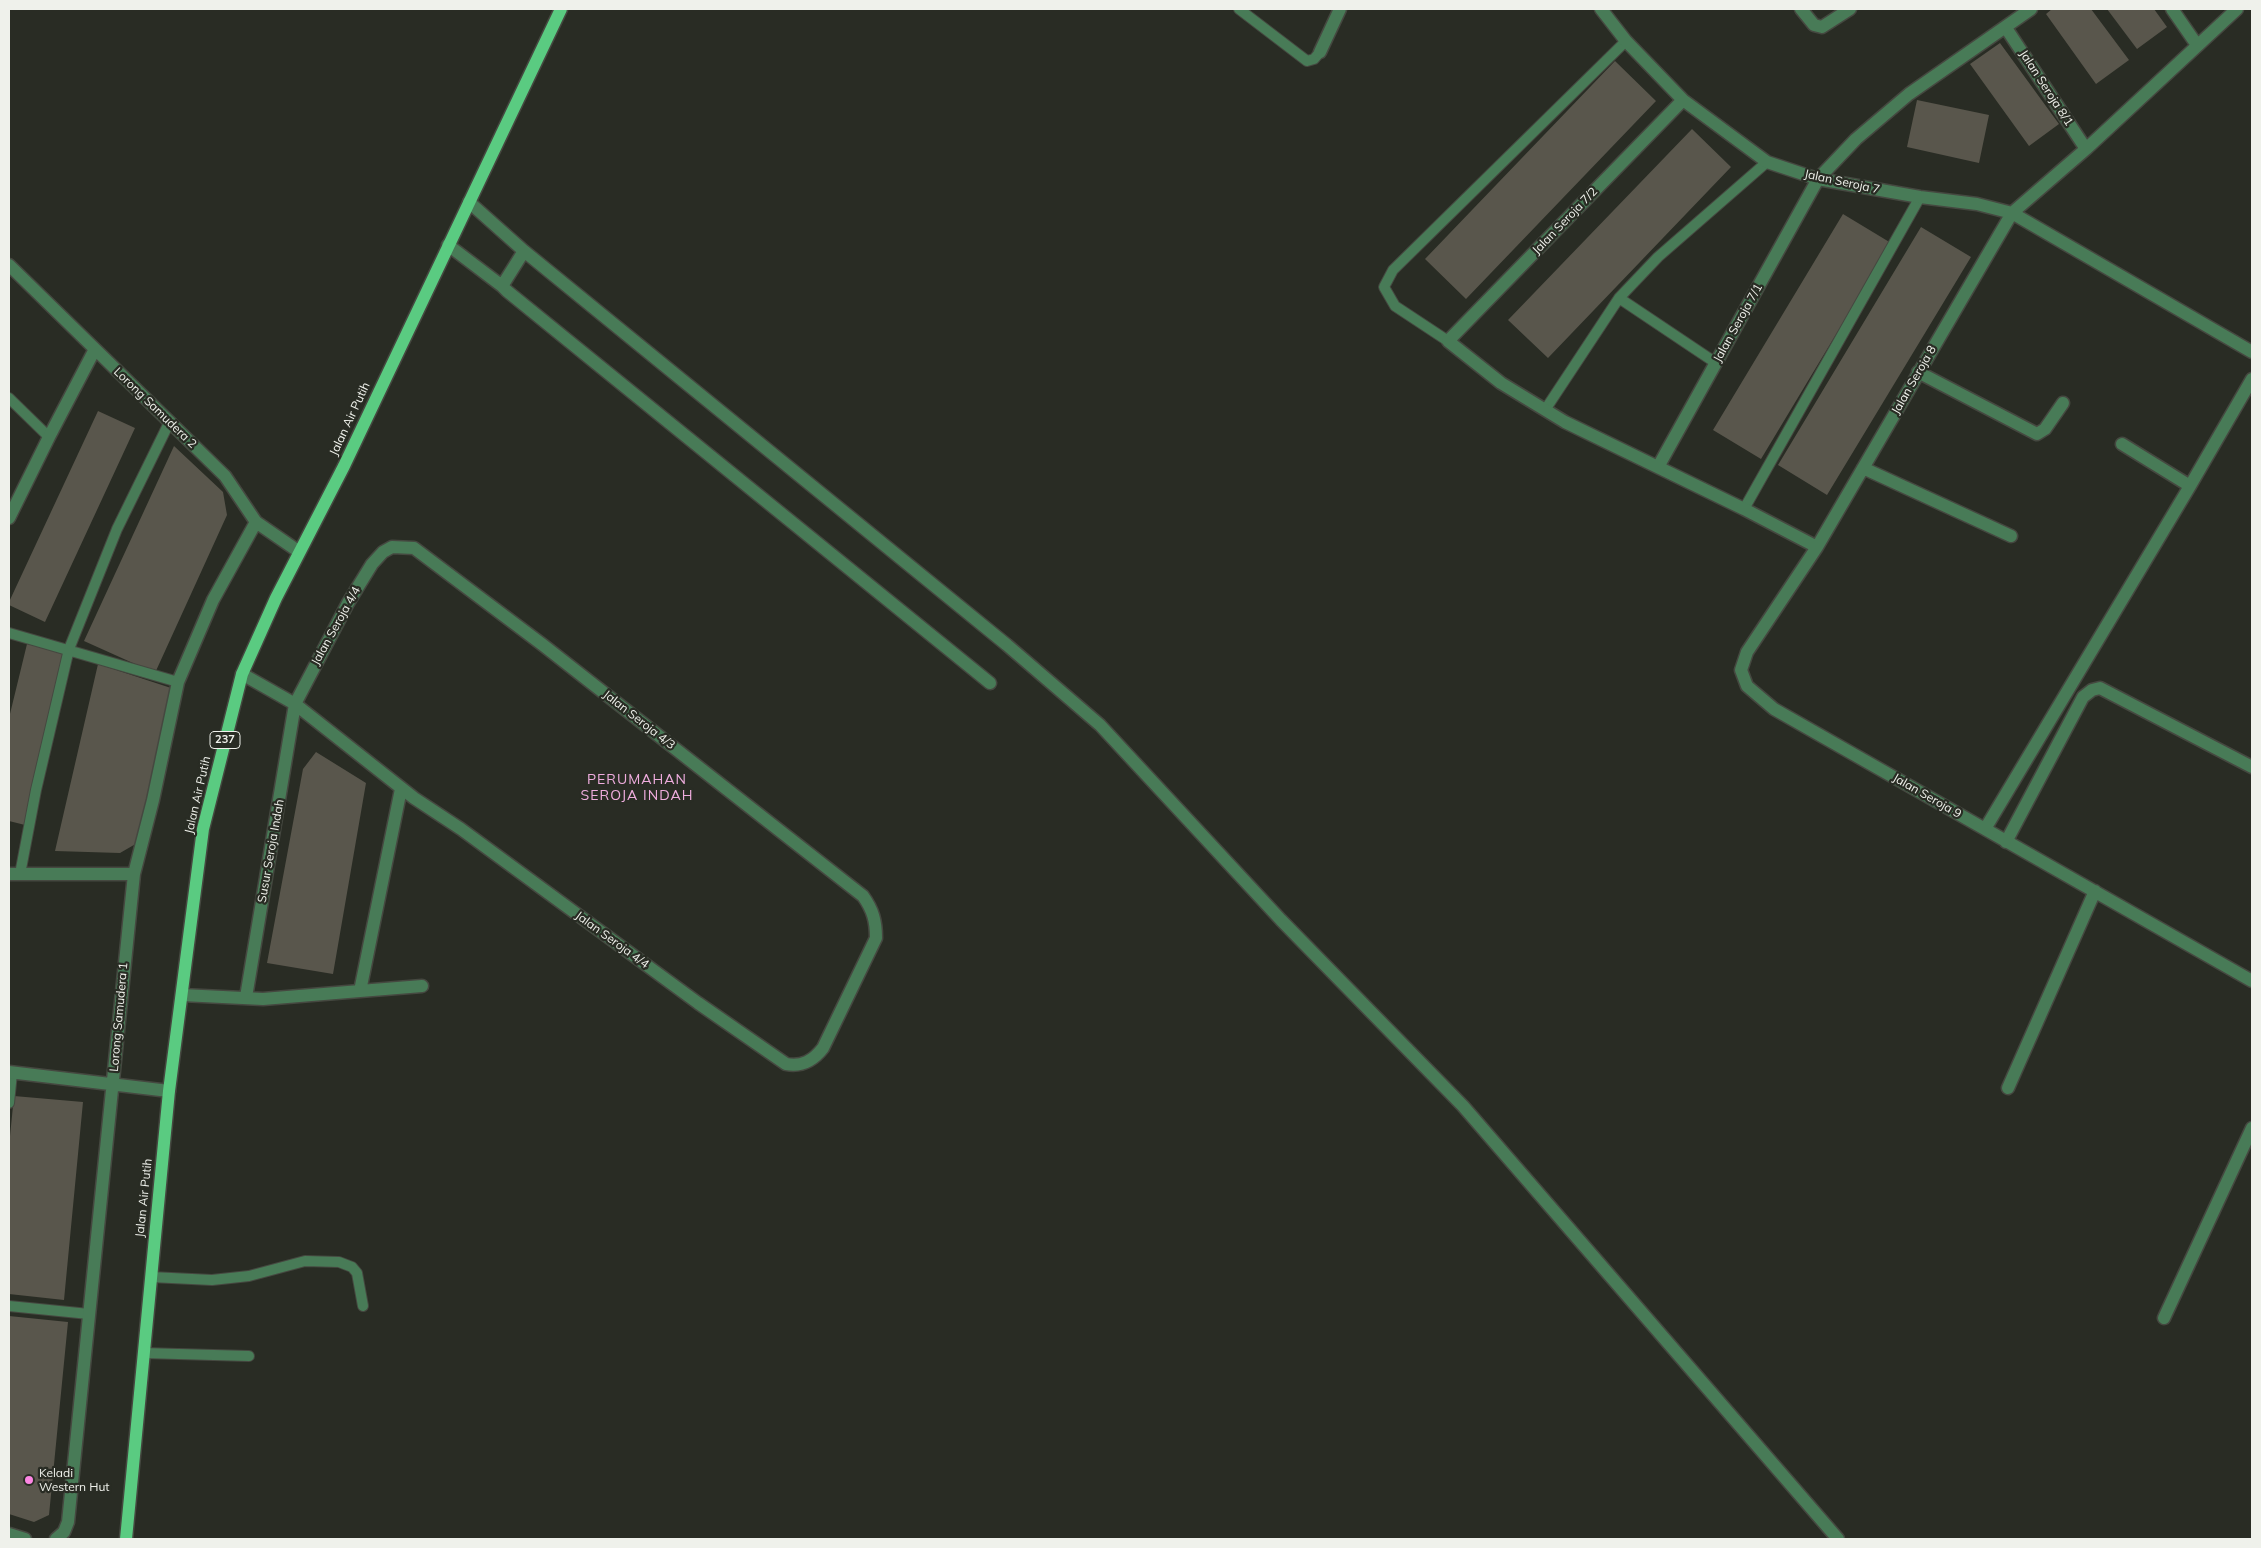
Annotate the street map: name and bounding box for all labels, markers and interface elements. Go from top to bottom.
street label: Jalan Seroja 8/1 [2016,47,2076,129]
street label: Jalan Seroja 7 [1803,167,1881,197]
street label: Jalan Seroja 7/2 [1529,185,1601,257]
street label: Jalan Seroja 7/1 [1710,281,1766,365]
street label: Jalan Seroja 8 [1889,343,1939,417]
street label: Lorong Samudera 2 [111,365,199,451]
street label: Jalan Air Putih [327,380,373,458]
street label: Jalan Seroja 4/4 [308,584,364,668]
street label: Jalan Seroja 4/3 [600,687,678,753]
road number: 237 [210,732,240,748]
street label: Jalan Air Putih [182,755,214,835]
street label: Jalan Seroja 9 [1890,771,1964,821]
district label: PERUMAHAN SEROJA INDAH [579,772,695,804]
street label: Susur Seroja Indah [255,798,287,904]
street label: Jalan Seroja 4/4 [572,908,652,972]
street label: Lorong Samudera 1 [107,962,131,1072]
street label: Jalan Air Putih [133,1158,155,1238]
place label: Keladi Western Hut [39,1466,110,1494]
marker: Keladi Western Hut [23,1474,35,1486]

